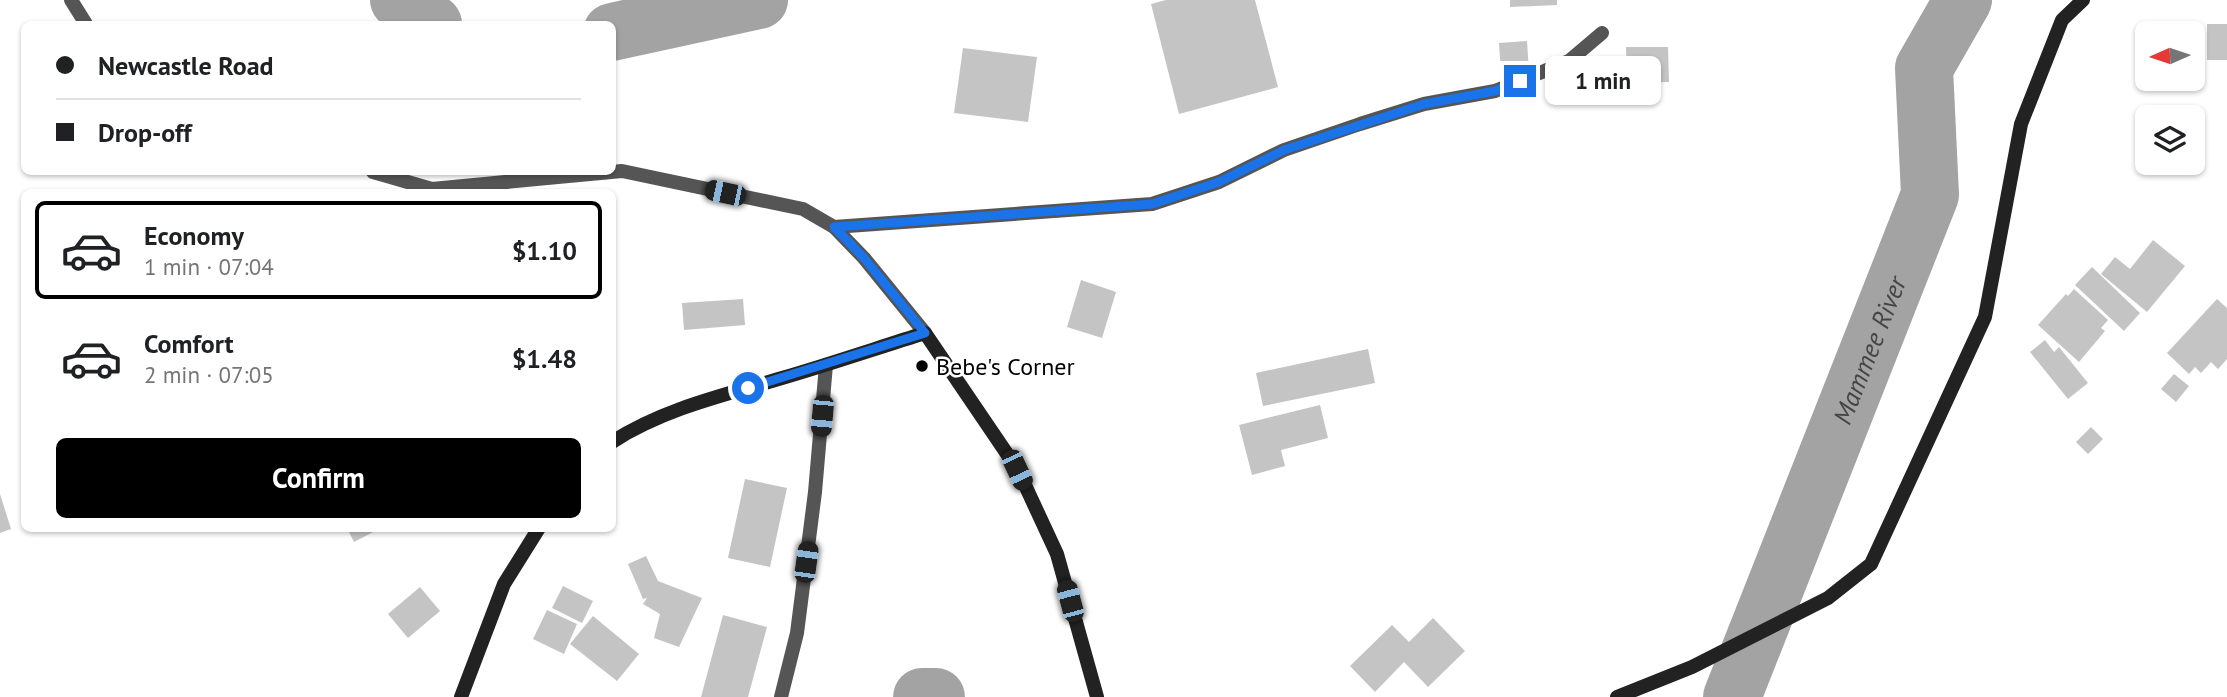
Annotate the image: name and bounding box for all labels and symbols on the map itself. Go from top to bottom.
north arrow [2135,21,2205,91]
callout: 1 min [1544,56,1660,106]
route end [1504,65,1536,97]
car [703,178,748,208]
water label: Mammee River [1825,270,1913,429]
place label: Bebe's Corner [936,351,1075,382]
marker: Bebe's Corner [914,358,930,374]
route start [732,372,764,404]
car [810,394,835,438]
car [999,447,1036,493]
car [793,540,820,584]
car [1055,578,1086,624]

